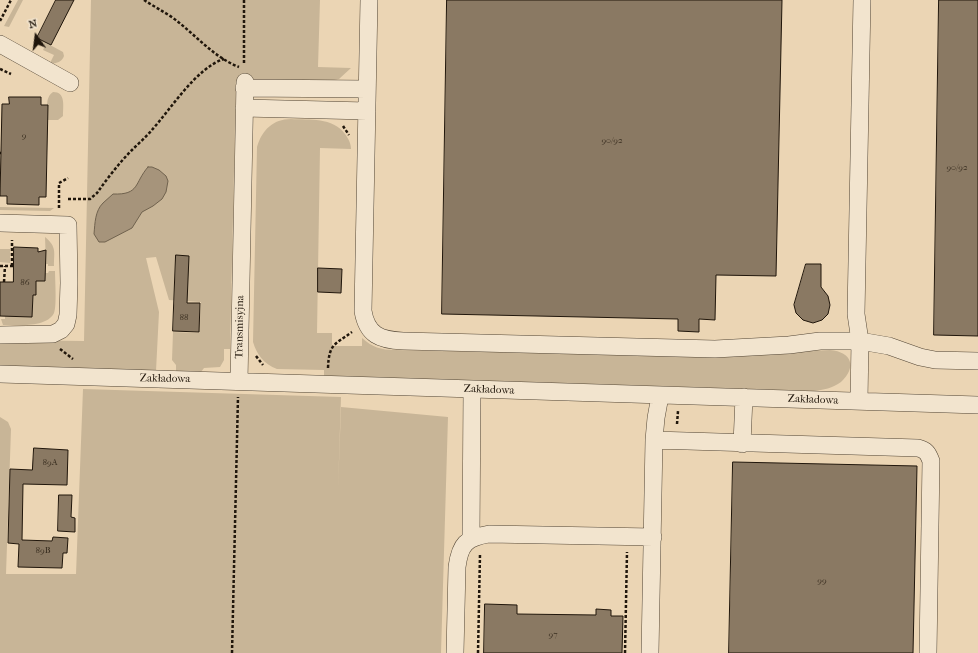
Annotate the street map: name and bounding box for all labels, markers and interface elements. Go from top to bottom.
north arrow [16,16,56,56]
text: N [27,17,39,31]
house number: 9 [22,131,26,141]
house number: 90/92 [601,136,623,146]
house number: 90/92 [946,163,968,173]
house number: 86 [20,278,30,288]
street label: Transmisyjna [233,295,247,359]
house number: 88 [179,313,189,323]
street label: Zakładowa [139,372,191,386]
street label: Zakładowa [463,383,515,397]
street label: Zakładowa [787,393,839,407]
house number: 89A [42,458,58,468]
house number: 89B [35,546,51,556]
house number: 99 [817,576,827,586]
house number: 97 [548,630,558,640]

